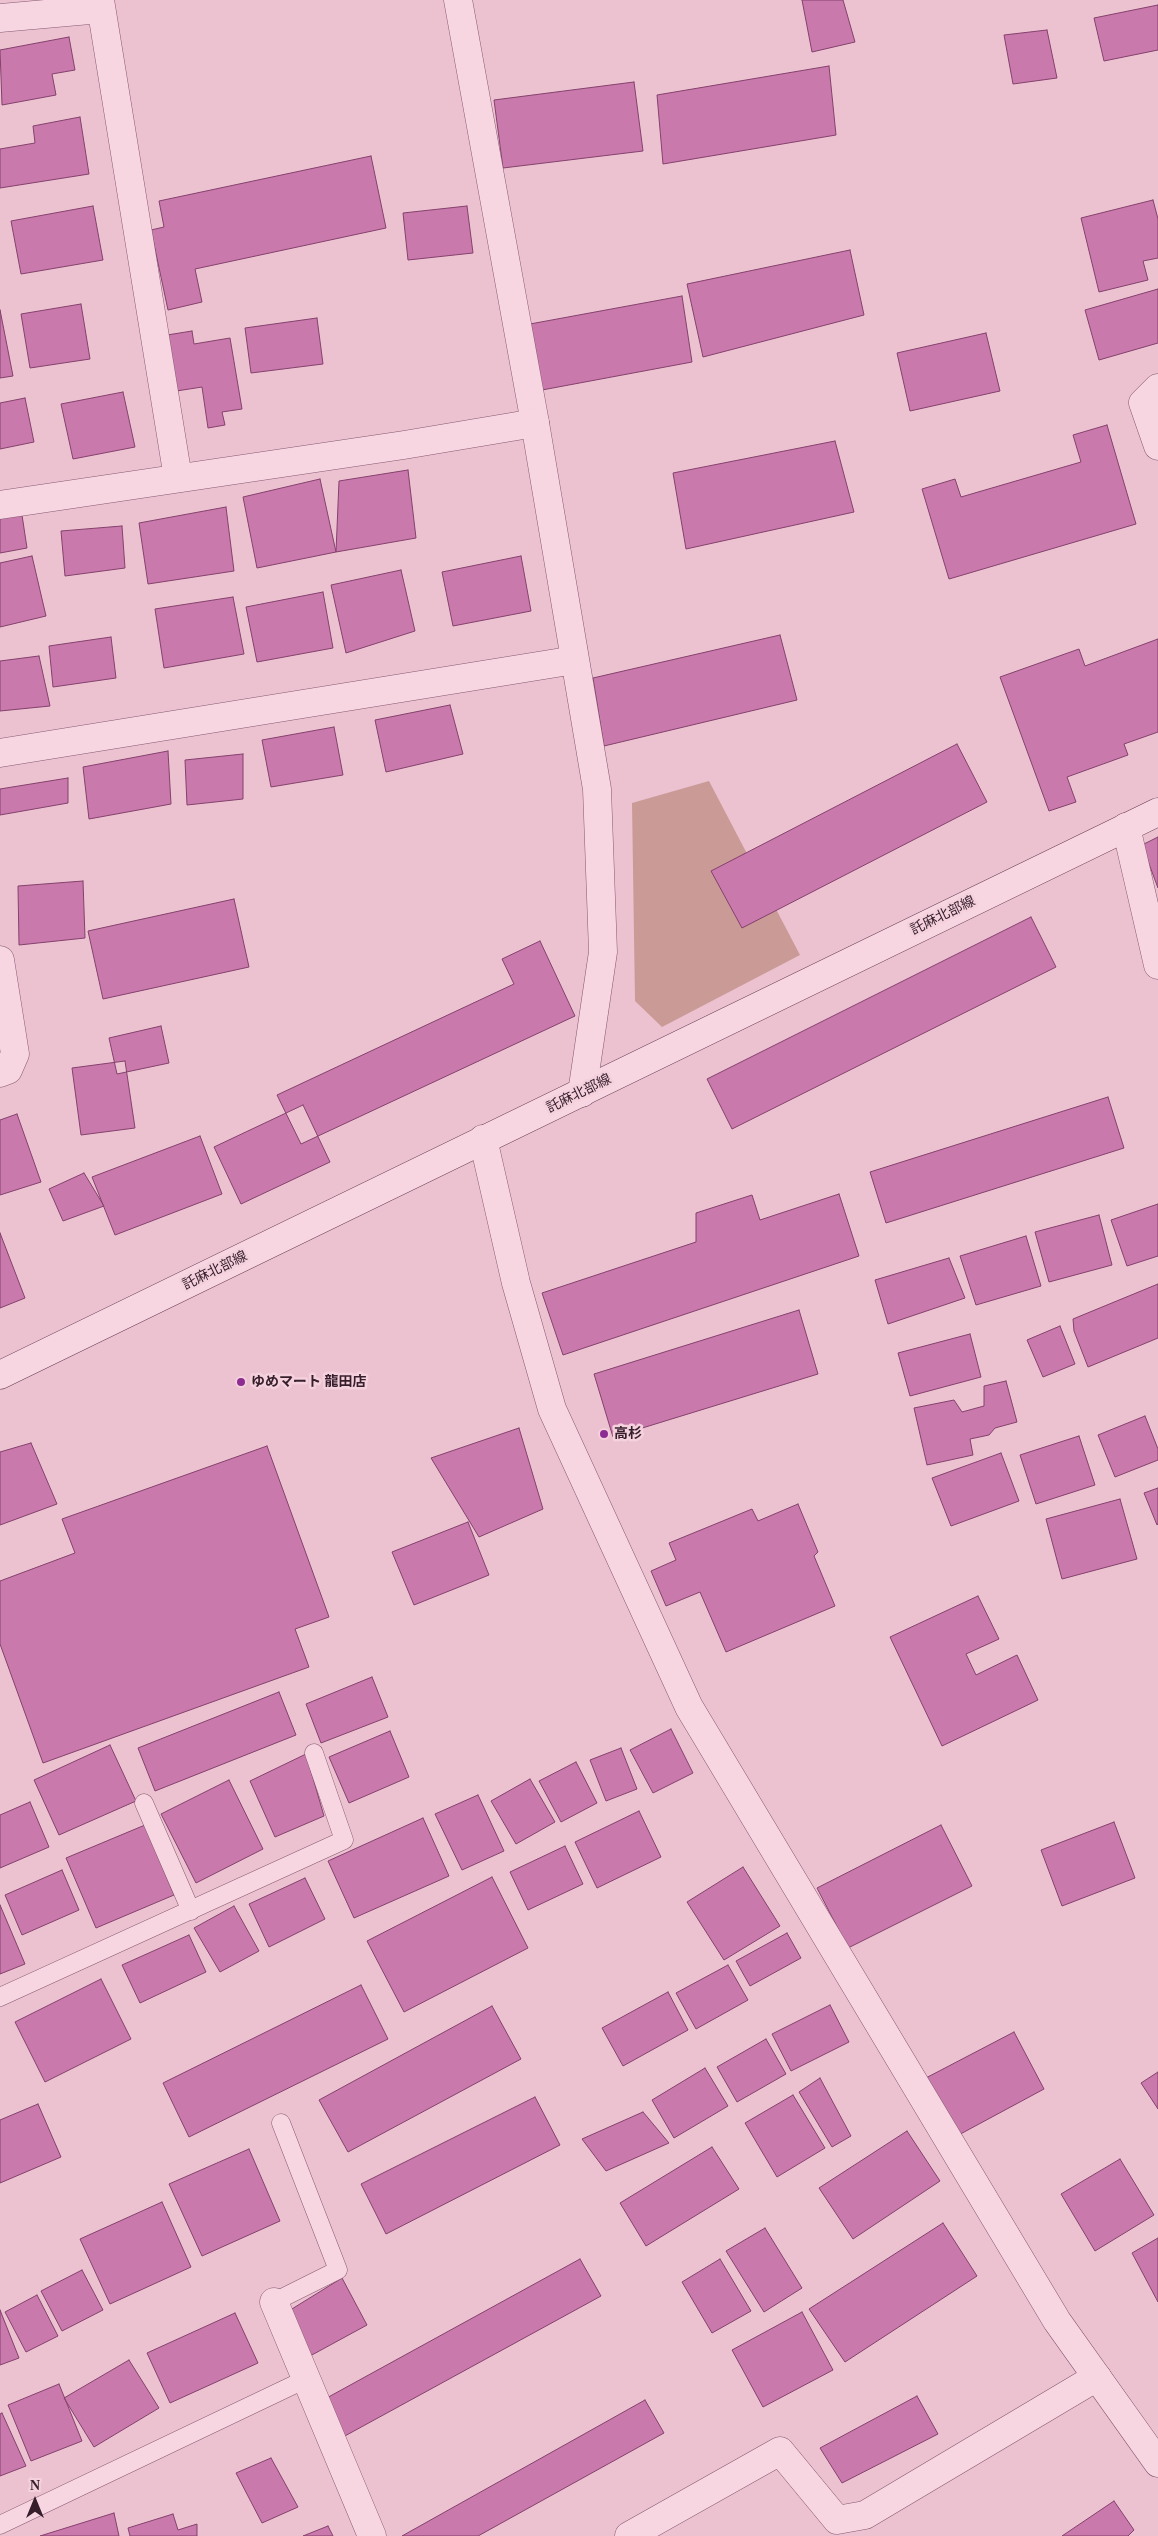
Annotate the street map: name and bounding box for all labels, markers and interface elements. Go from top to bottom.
street label: 託麻北部線 [908,893,978,939]
street label: 託麻北部線 [544,1071,614,1117]
street label: 託麻北部線 [180,1248,250,1294]
place label: ゆめマート 龍田店 [251,1374,366,1390]
marker: ゆめマート 龍田店 [235,1376,247,1388]
place label: 高杉 [614,1426,642,1442]
marker: 高杉 [598,1428,610,1440]
north arrow [10,2476,60,2526]
text: N [30,2478,40,2493]

